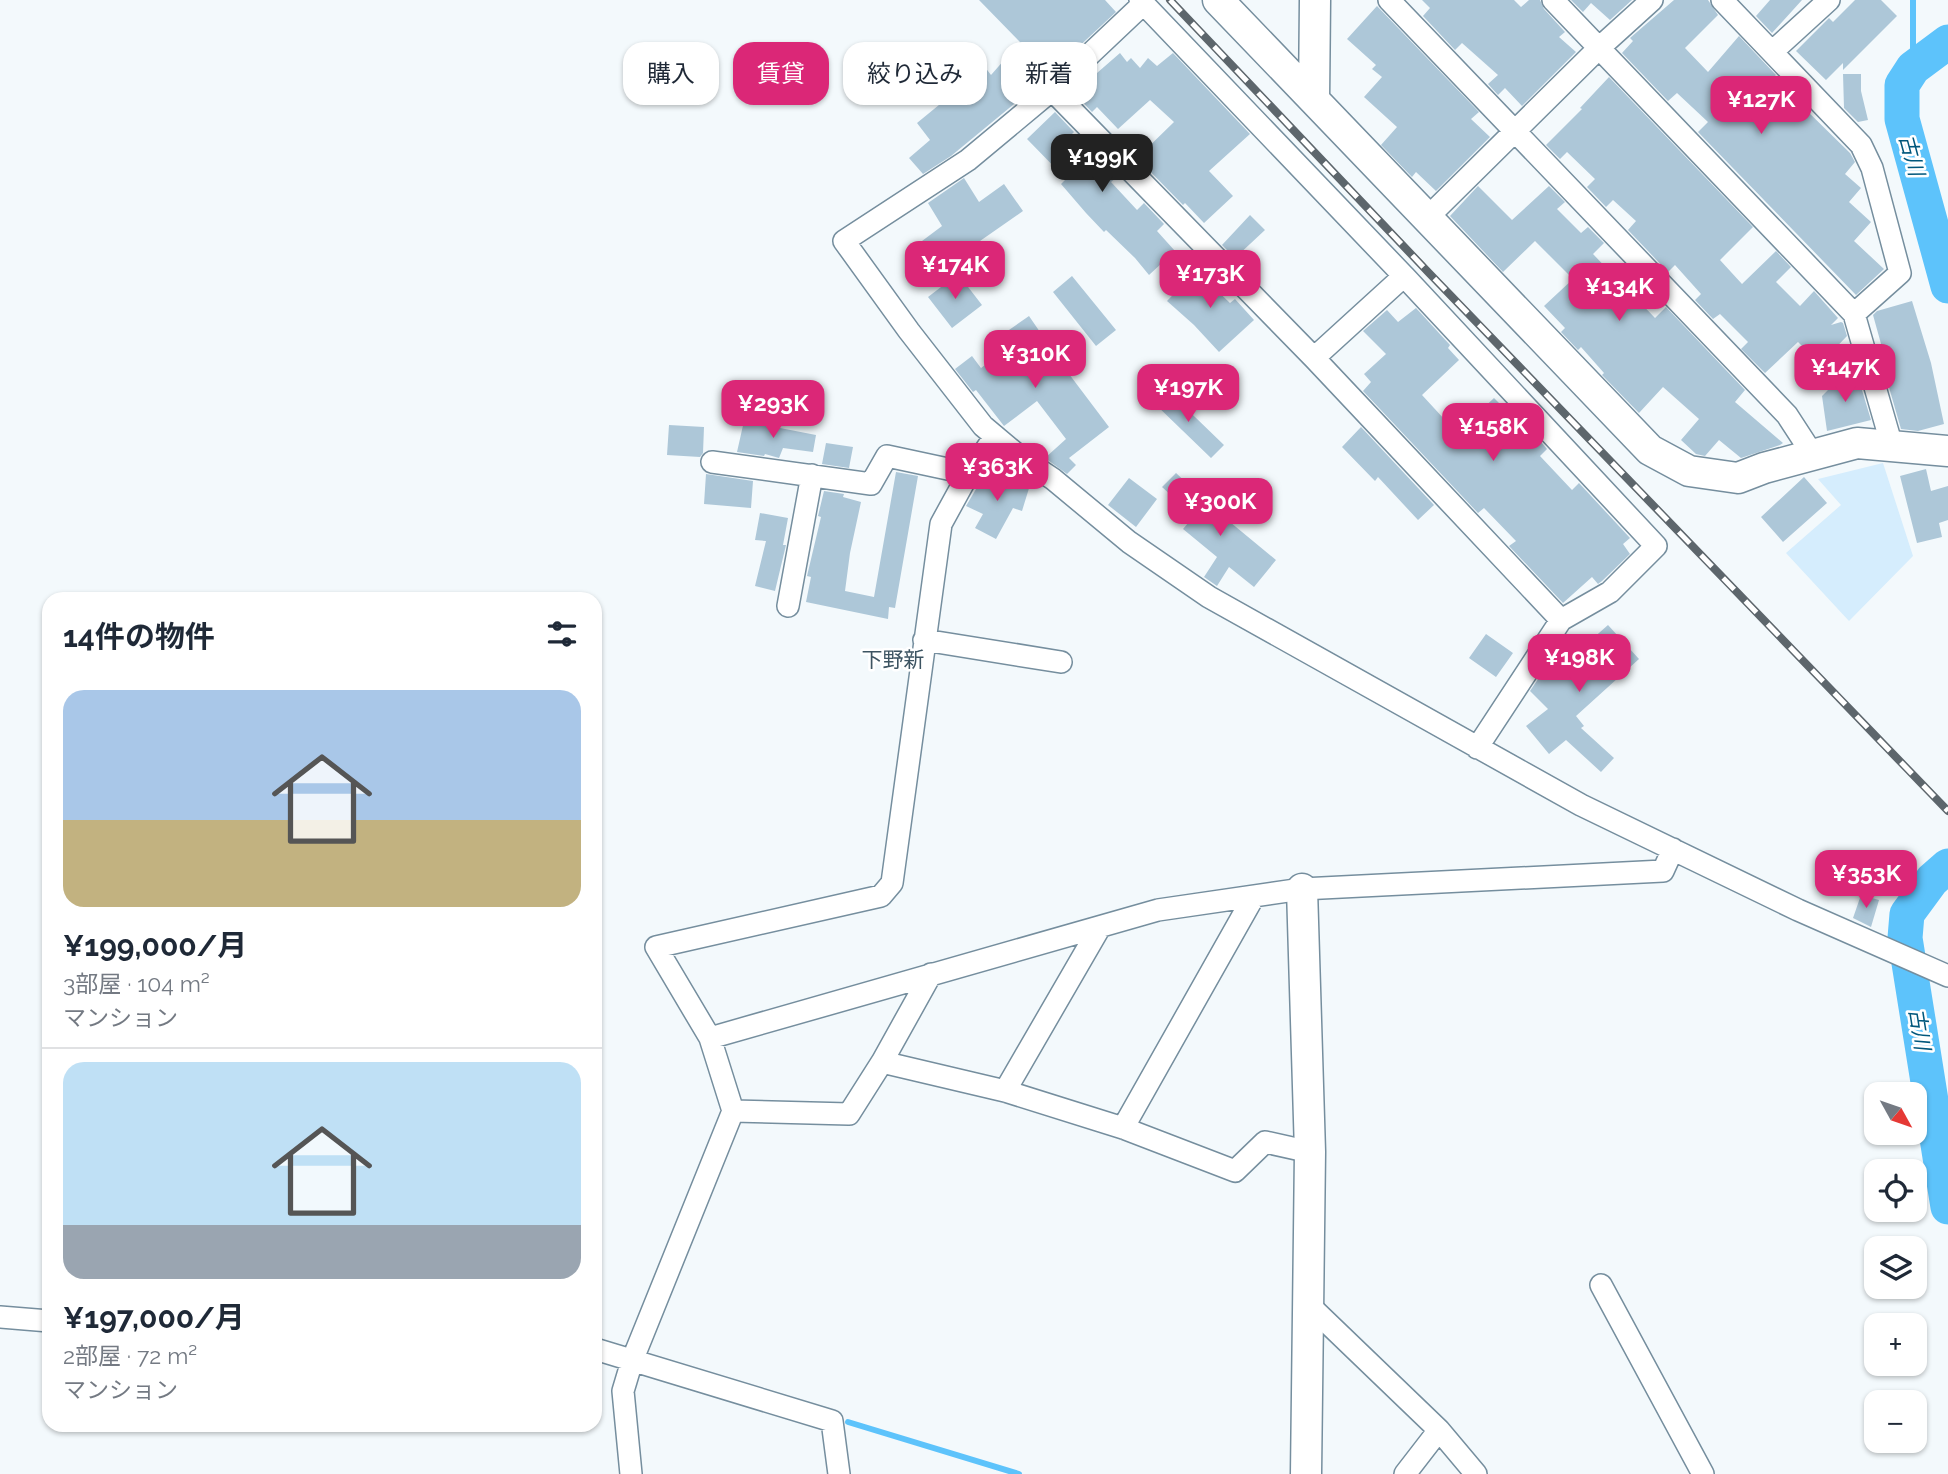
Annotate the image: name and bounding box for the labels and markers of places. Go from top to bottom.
pin: ¥127K [1712,76,1810,136]
pin: ¥199K [1053,134,1151,194]
pin: ¥174K [906,242,1004,301]
pin: ¥173K [1161,250,1259,310]
pin: ¥134K [1570,264,1668,323]
pin: ¥310K [986,330,1084,390]
pin: ¥147K [1796,344,1894,404]
pin: ¥197K [1139,364,1237,424]
pin: ¥293K [724,380,822,440]
pin: ¥158K [1444,404,1542,463]
pin: ¥363K [948,444,1046,503]
pin: ¥300K [1171,478,1269,538]
pin: ¥198K [1530,634,1628,694]
pin: ¥353K [1817,850,1915,910]

